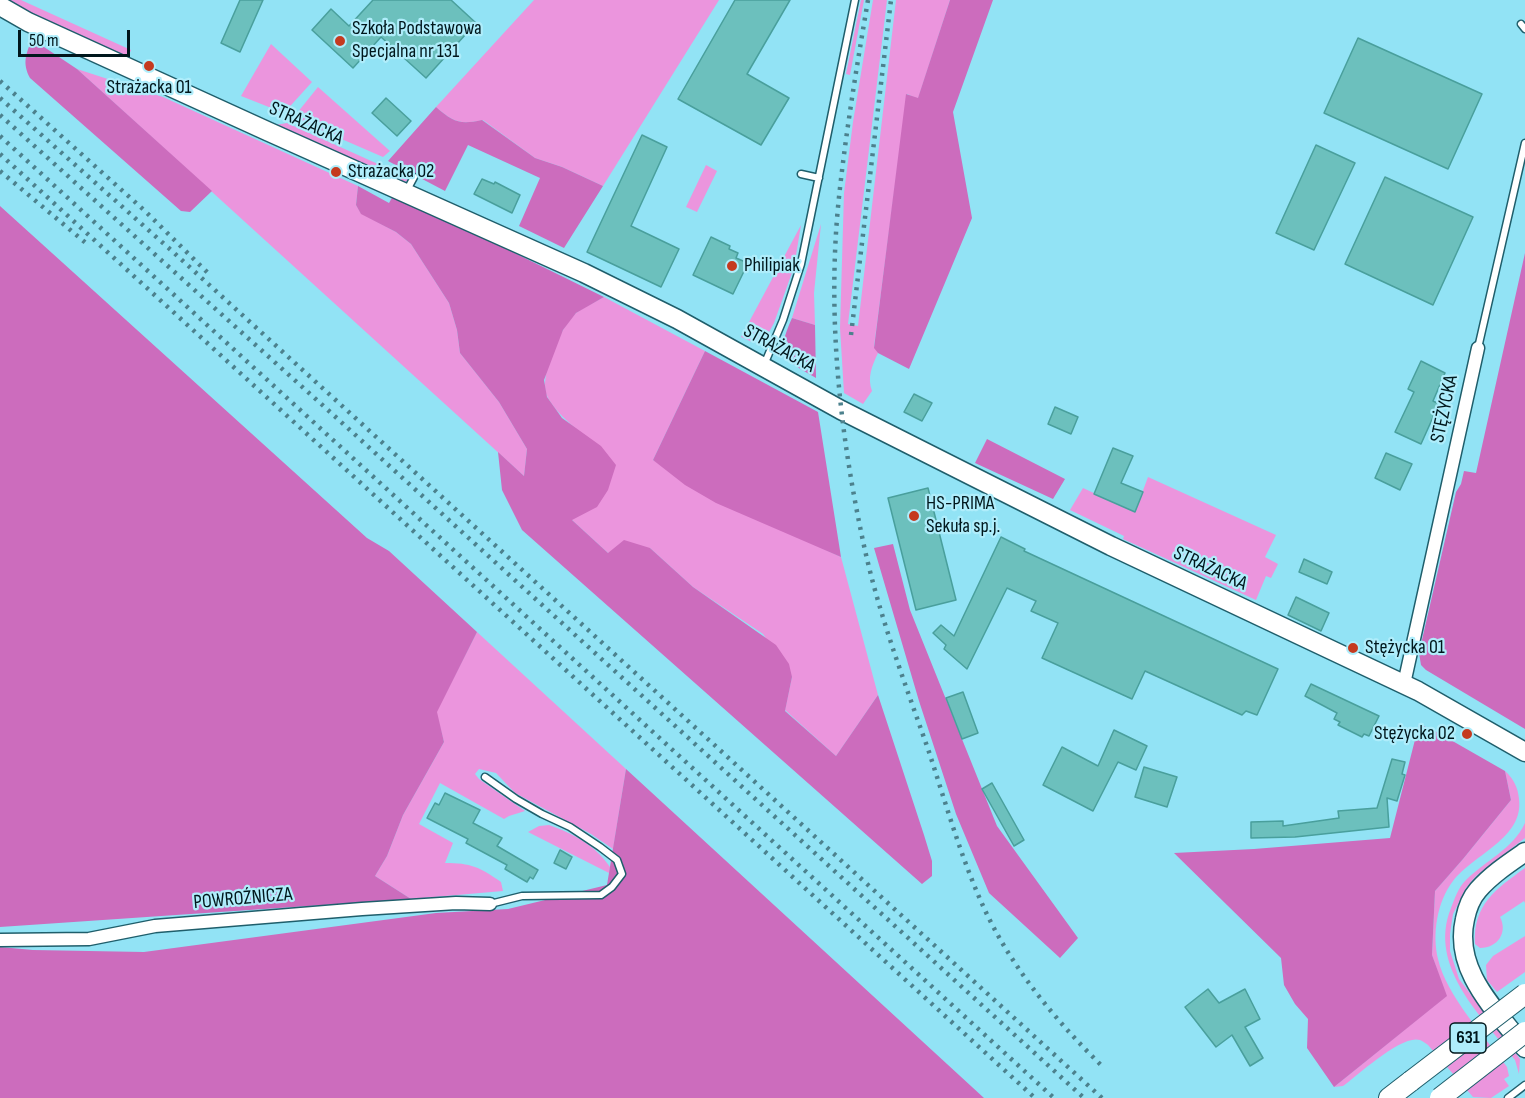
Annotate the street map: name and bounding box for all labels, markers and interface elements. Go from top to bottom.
place label: Szkoła Podstawowa Specjalna nr 131 [352,17,482,64]
scale bar [21,18,134,56]
text: 50 m [29,30,59,51]
marker: Szkoła Podstawowa Specjalna nr 131 [333,34,347,48]
marker: Strażacka 01 [142,59,156,73]
place label: Strażacka 01 [106,76,192,100]
street label: STRAŻACKA [265,97,347,151]
place label: Strażacka 02 [348,160,434,184]
marker: Strażacka 02 [329,165,343,179]
place label: Philipiak [744,254,800,278]
marker: Philipiak [725,259,739,273]
street label: STRAŻACKA [739,319,819,379]
street label: STĘŻYCKA [1426,373,1464,445]
place label: HS-PRIMA Sekuła sp.j. [926,492,1000,539]
marker: HS-PRIMA Sekuła sp.j. [907,509,921,523]
street label: STRAŻACKA [1169,542,1251,596]
place label: Stężycka 01 [1365,636,1445,660]
marker: Stężycka 01 [1346,641,1360,655]
place label: Stężycka 02 [1374,722,1455,746]
marker: Stężycka 02 [1460,727,1474,741]
street label: POWROŹNICZA [193,883,293,915]
road number: 631 [1450,1023,1486,1053]

